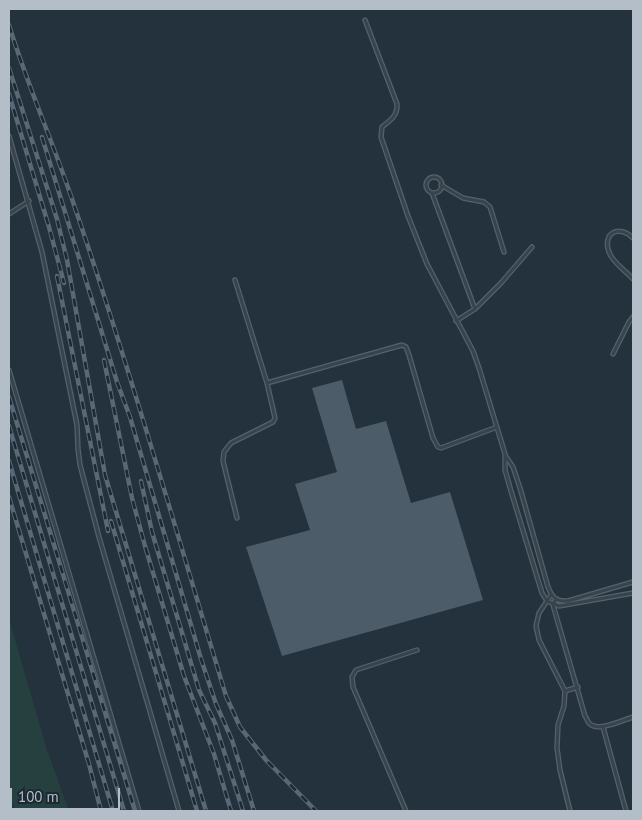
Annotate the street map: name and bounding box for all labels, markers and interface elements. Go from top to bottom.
scale bar [12,778,122,810]
text: 100 m [18,787,59,806]

